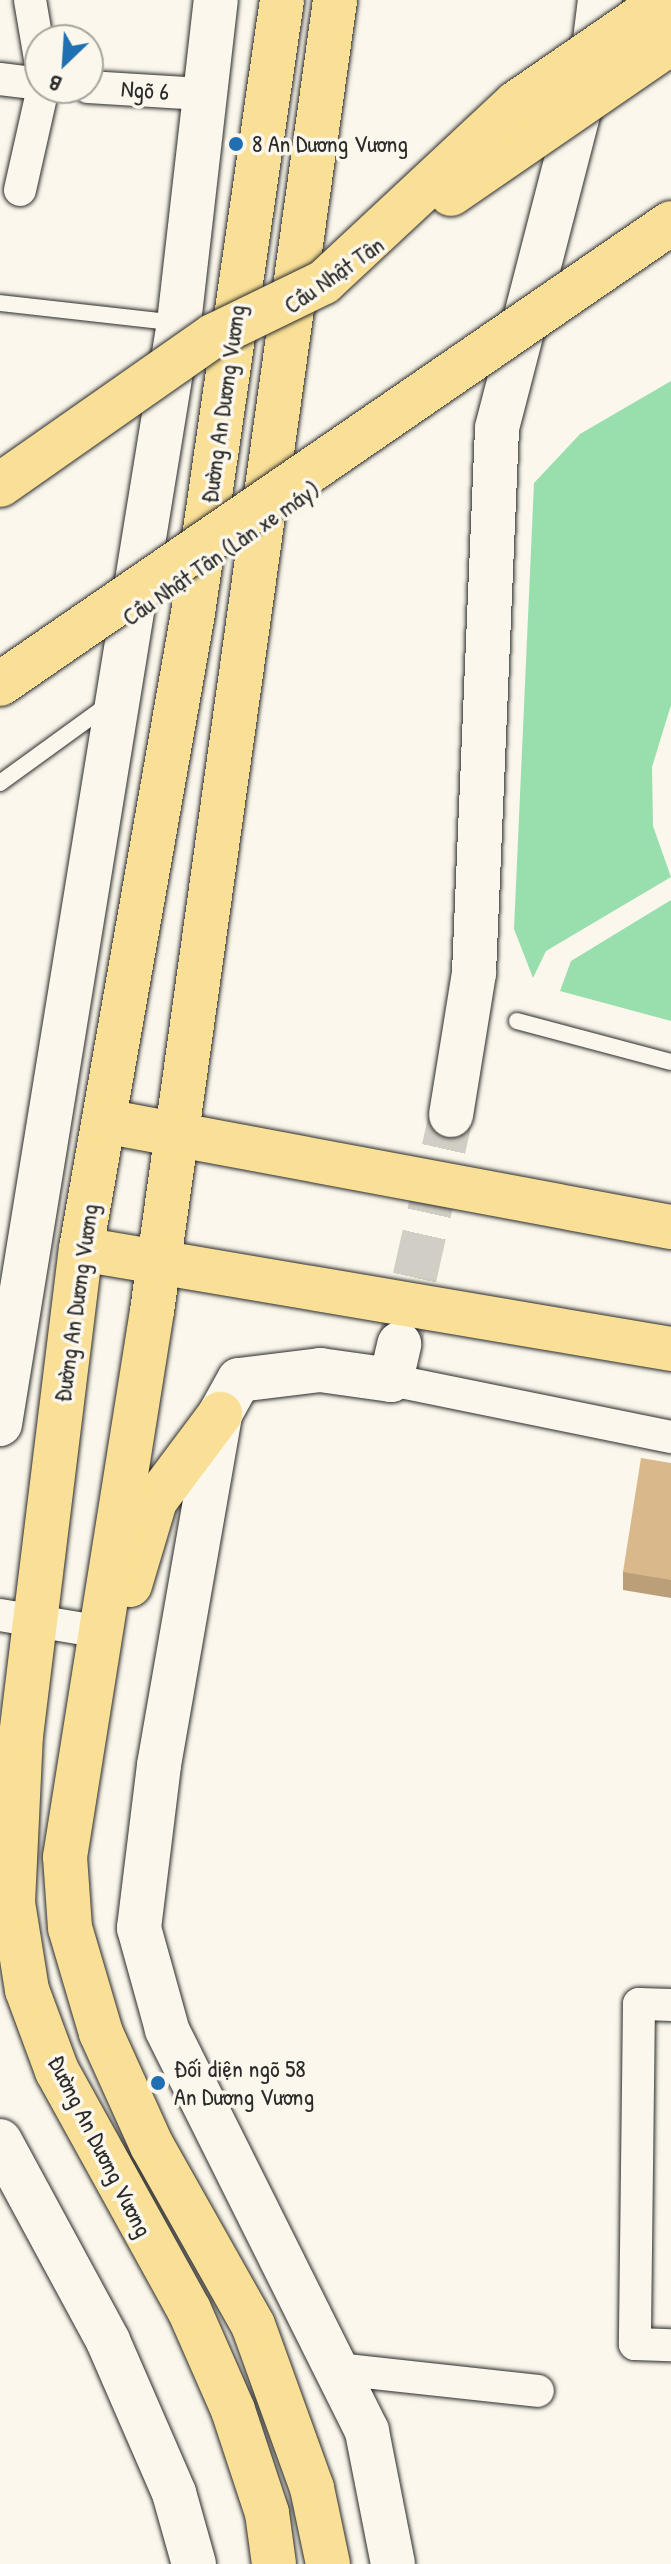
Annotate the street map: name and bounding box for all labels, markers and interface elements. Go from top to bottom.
north arrow [24,24,104,104]
text: B [43,68,66,100]
street label: Ngõ 6 [120,74,170,106]
place label: 8 An Dương Vương [252,130,408,158]
marker: 8 An Dương Vương [227,135,245,153]
street label: Cầu Nhật Tân [279,230,389,320]
street label: Đường An Dương Vương [195,303,251,505]
street label: Cầu Nhật Tân (Làn xe máy) [117,474,325,632]
street label: Đường An Dương Vương [48,1202,104,1404]
street label: Đường An Dương Vương [42,2051,158,2241]
place label: Đối diện ngõ 58 An Dương Vương [174,2055,314,2111]
marker: Đối diện ngõ 58 An Dương Vương [149,2074,167,2092]

